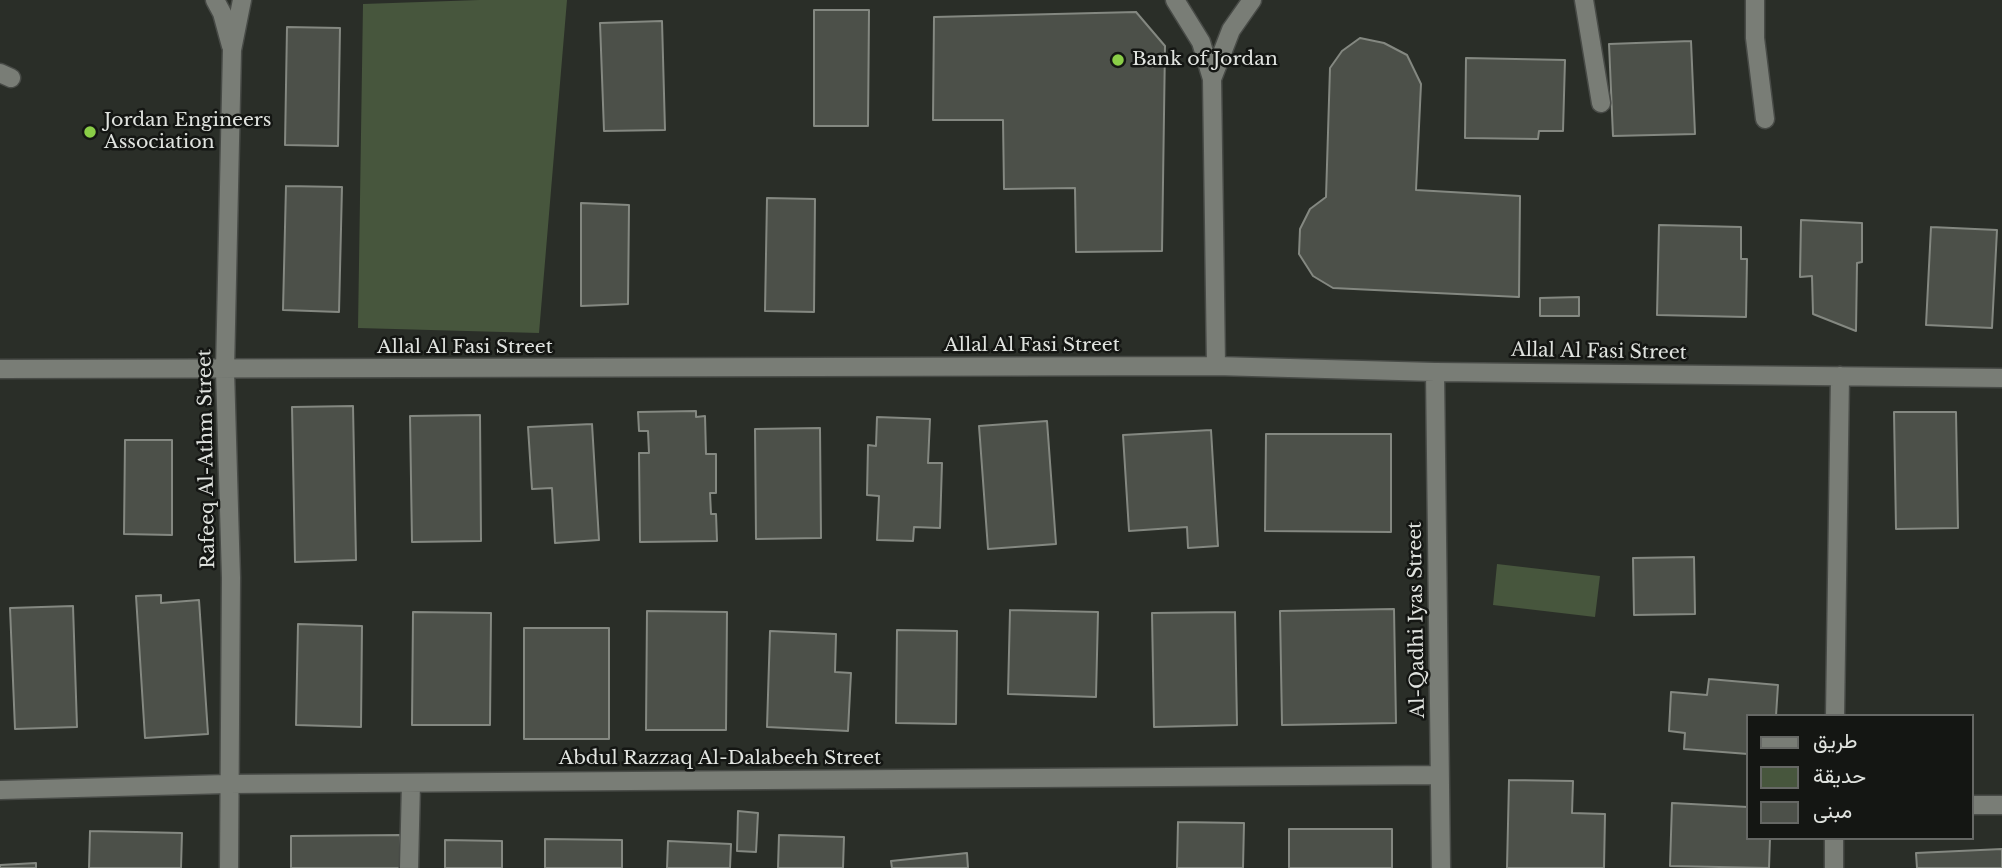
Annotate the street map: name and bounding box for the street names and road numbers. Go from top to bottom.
street label: Allal Al Fasi Street [944,335,1120,357]
street label: Allal Al Fasi Street [377,337,553,359]
street label: Allal Al Fasi Street [1511,339,1687,365]
street label: Rafeeq Al-Athm Street [194,349,220,569]
street label: Al-Qadhi Iyas Street [1404,521,1430,719]
street label: Abdul Razzaq Al-Dalabeeh Street [559,748,881,770]

